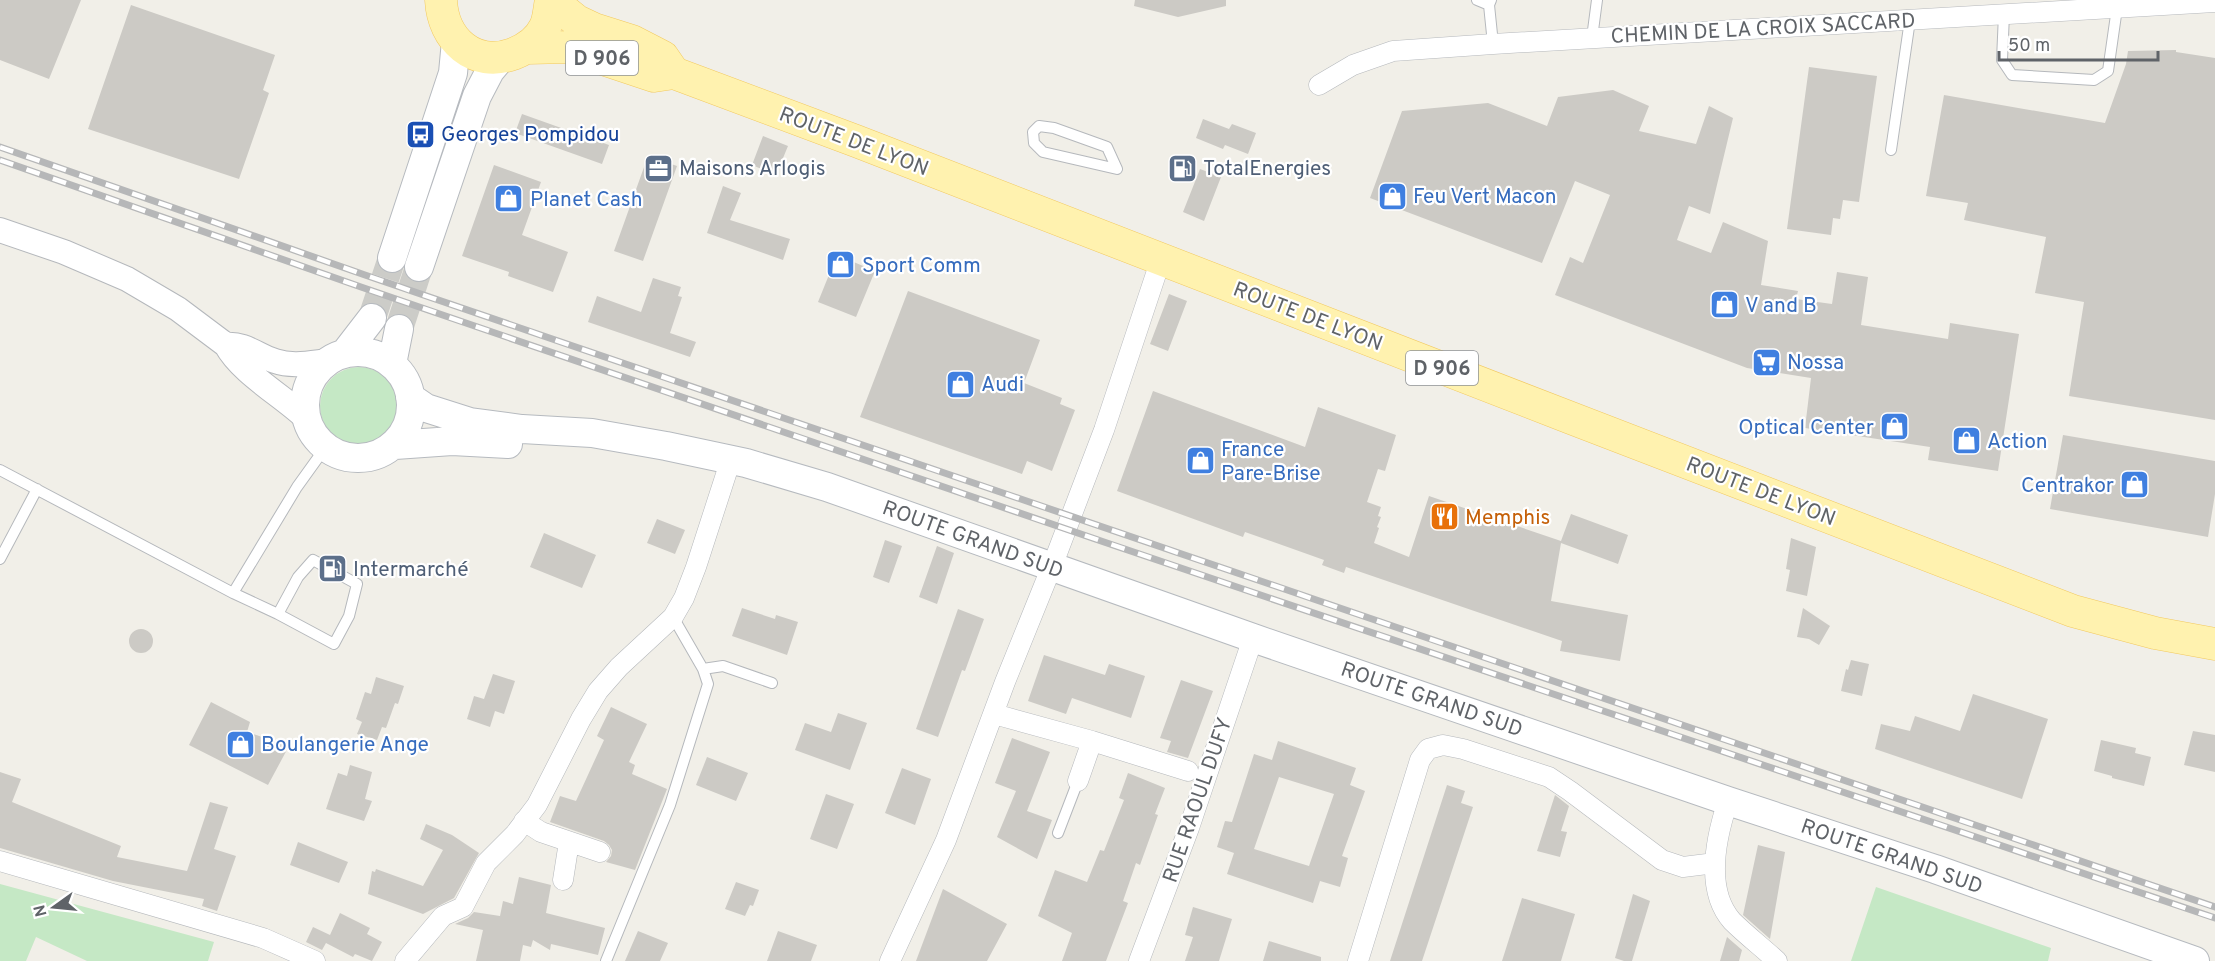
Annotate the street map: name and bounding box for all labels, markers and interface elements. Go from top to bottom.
street label: CHEMIN DE LA CROIX SACCARD [1610,8,1916,51]
scale bar [1999,24,2158,62]
text: 50 m [2008,35,2050,58]
road number: D 906 [566,41,638,75]
street label: ROUTE DE LYON [775,101,932,183]
bus stop icon: Georges Pompidou [404,118,436,150]
place label: Georges Pompidou [441,122,619,149]
office icon: Maisons Arlogis [642,152,674,184]
fuel station icon: TotalEnergies [1166,152,1198,184]
place label: Maisons Arlogis [679,156,826,183]
place label: TotalEnergies [1203,156,1331,183]
shop icon: Feu Vert Macon [1376,180,1408,212]
shop icon: Planet Cash [493,183,525,215]
place label: Feu Vert Macon [1413,184,1557,211]
place label: Planet Cash [530,187,642,214]
shop icon: Sport Comm [825,249,857,281]
place label: Sport Comm [862,253,981,280]
street label: ROUTE DE LYON [1229,276,1386,358]
shop icon: V and B [1708,289,1740,321]
place label: V and B [1745,293,1817,320]
supermarket icon: Nossa [1750,346,1782,378]
place label: Nossa [1787,350,1844,377]
road number: D 906 [1406,351,1478,385]
shop icon: Audi [944,368,976,400]
place label: Audi [981,372,1024,399]
shop icon: Optical Center [1879,411,1911,443]
place label: Optical Center [1738,415,1874,442]
shop icon: Action [1950,425,1982,457]
place label: Action [1987,429,2048,456]
place label: France Pare-Brise [1221,437,1321,488]
shop icon: France Pare-Brise [1184,445,1216,477]
street label: ROUTE DE LYON [1682,451,1839,533]
shop icon: Centrakor [2119,469,2151,501]
place label: Centrakor [2021,473,2114,500]
street label: ROUTE GRAND SUD [878,495,1067,586]
restaurant icon: Memphis [1428,501,1460,533]
place label: Memphis [1465,505,1550,532]
fuel station icon: Intermarché [316,553,348,585]
place label: Intermarché [353,557,469,584]
street label: ROUTE GRAND SUD [1337,657,1526,744]
street label: RUE RAOUL DUFY [1158,714,1239,887]
shop icon: Boulangerie Ange [224,728,256,760]
place label: Boulangerie Ange [261,732,429,759]
street label: ROUTE GRAND SUD [1797,814,1986,901]
north arrow [24,877,84,937]
text: N [30,902,53,919]

